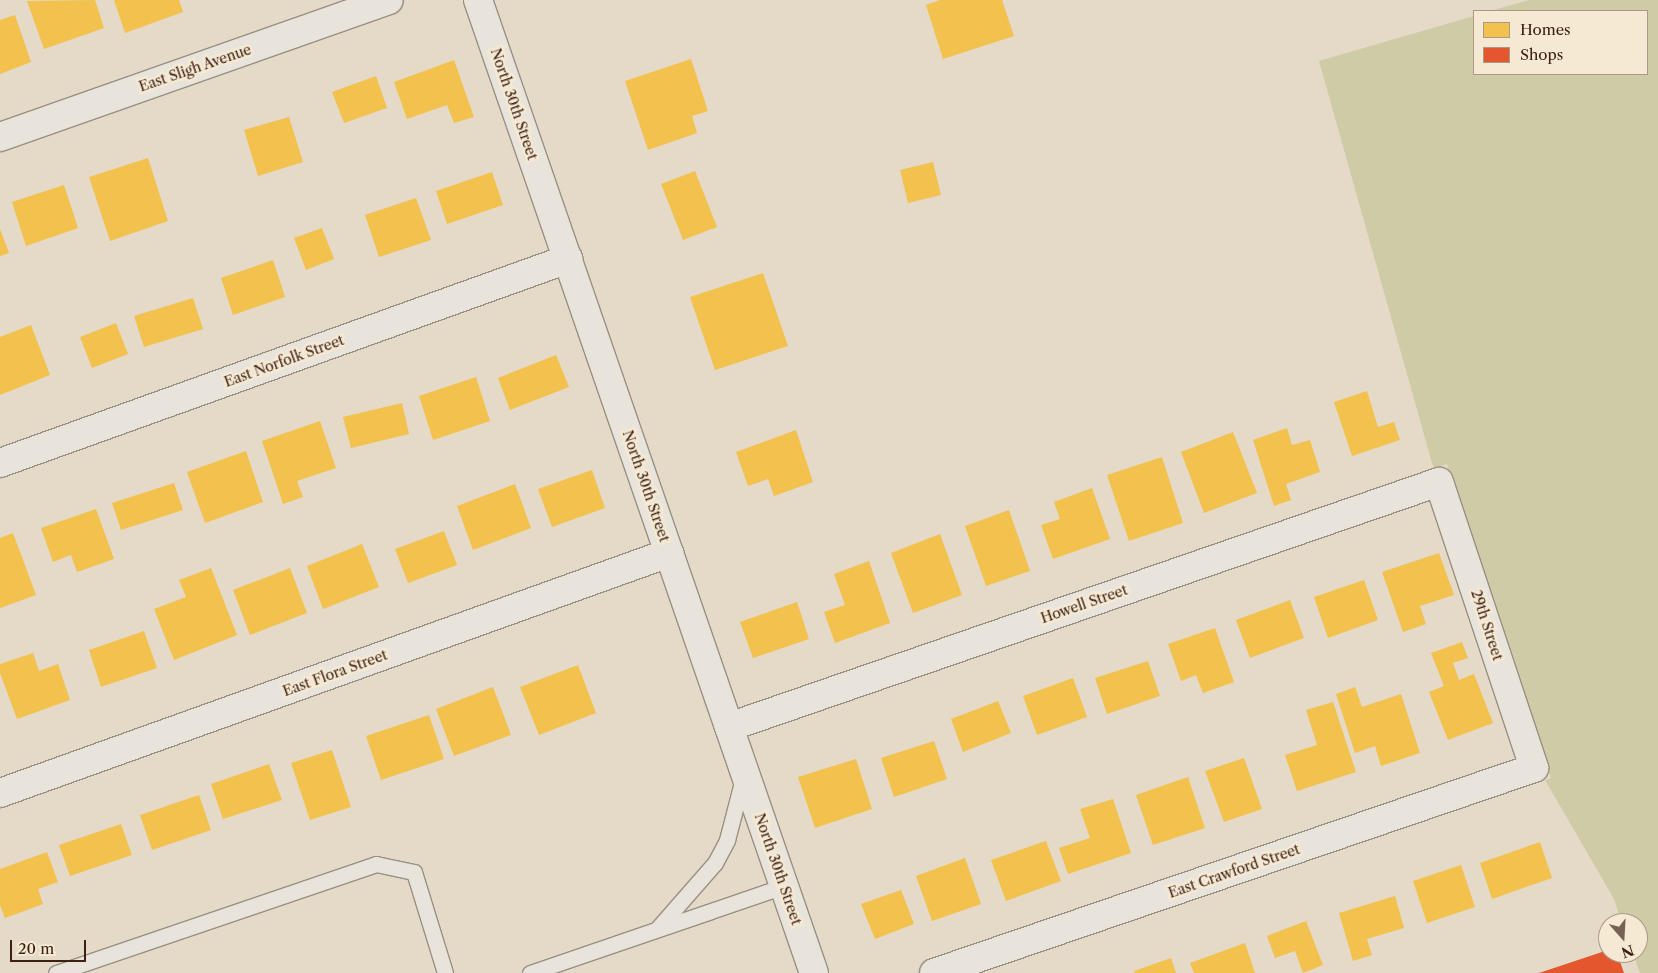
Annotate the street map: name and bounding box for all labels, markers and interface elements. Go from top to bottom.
legend [1473,10,1648,75]
text: Homes [1520,20,1571,39]
street label: East Sligh Avenue [136,41,254,95]
text: Shops [1520,45,1563,64]
street label: North 30th Street [487,46,541,162]
street label: East Norfolk Street [222,331,346,391]
street label: North 30th Street [619,428,673,544]
street label: Howell Street [1038,581,1130,627]
street label: 29th Street [1468,588,1506,662]
street label: East Flora Street [280,646,390,700]
street label: North 30th Street [751,811,805,927]
street label: East Crawford Street [1166,841,1302,901]
north arrow [1598,913,1648,963]
scale bar [12,930,89,962]
text: 20 m [18,939,54,958]
text: N [1619,941,1636,962]

